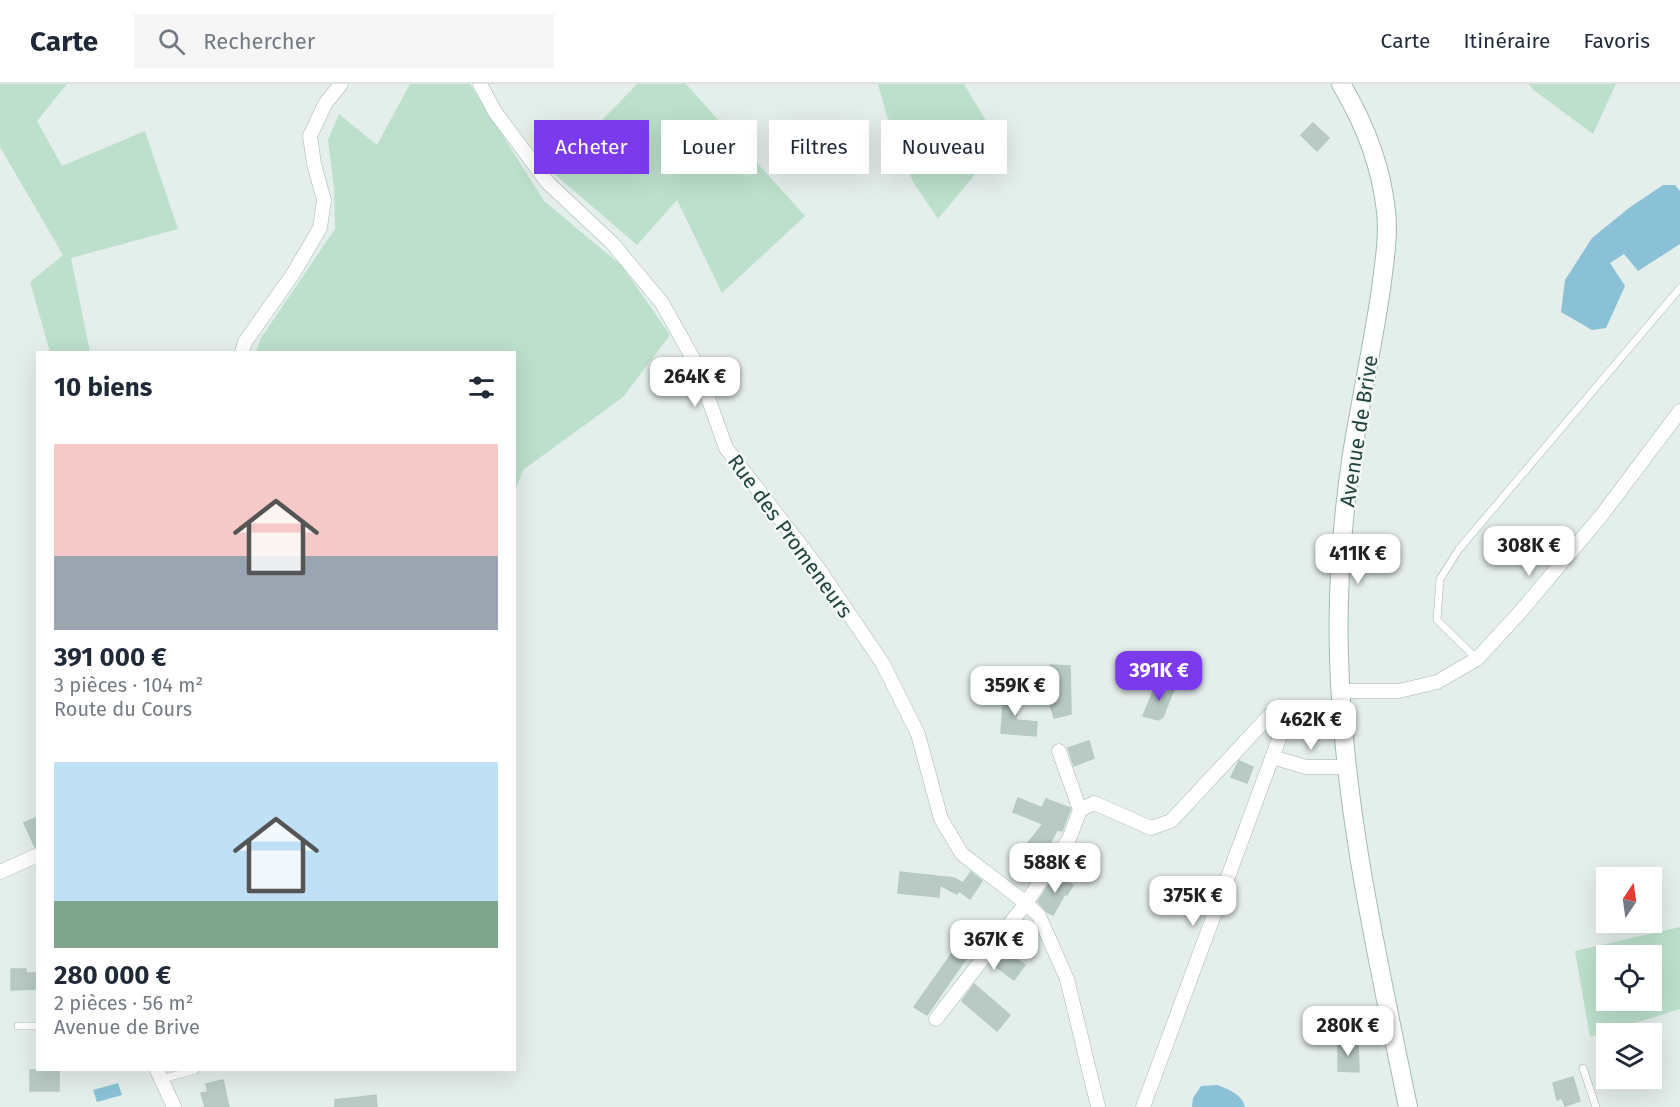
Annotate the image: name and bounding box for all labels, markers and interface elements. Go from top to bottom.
search box [134,14,554,68]
text: Carte [30,25,98,58]
icon: search [155,25,188,58]
text: Rechercher [203,28,315,55]
text: Carte [1381,28,1430,54]
text: Itinéraire [1463,28,1550,54]
text: Favoris [1583,28,1650,54]
chip: Acheter [534,120,649,174]
chip: Louer [661,120,757,174]
chip: Filtres [769,120,869,174]
chip: Nouveau [881,120,1007,174]
street label: Avenue de Brive [1334,353,1384,509]
pin: 264K € [646,357,744,408]
text: 264K € [664,364,726,388]
icon: filters [465,371,498,404]
text: 10 biens [54,372,152,403]
street label: Rue des Promeneurs [722,449,858,623]
icon: home [222,483,330,591]
pin: 308K € [1480,526,1578,577]
text: 308K € [1498,533,1560,557]
pin: 411K € [1309,534,1407,585]
text: 411K € [1329,541,1387,565]
text: 391 000 € [54,642,167,673]
pin: 391K € [1110,651,1208,702]
text: 391K € [1129,658,1189,682]
pin: 359K € [966,666,1064,717]
text: 3 pièces · 104 m² [54,673,203,697]
text: 359K € [984,673,1046,697]
text: Route du Cours [54,697,192,721]
pin: 462K € [1262,700,1360,751]
text: 462K € [1280,707,1342,731]
icon: home [222,801,330,909]
pin: 588K € [1006,843,1104,894]
text: 588K € [1023,850,1087,874]
north arrow [1596,867,1662,933]
map controls [1596,867,1662,1089]
pin: 375K € [1144,876,1242,927]
text: 375K € [1163,883,1223,907]
pin: 367K € [945,920,1043,971]
text: 367K € [964,927,1024,951]
button: locate [1596,945,1662,1011]
text: 280 000 € [54,960,171,991]
text: 2 pièces · 56 m² [54,991,193,1015]
pin: 280K € [1299,1006,1397,1057]
text: 280K € [1317,1013,1379,1037]
text: Avenue de Brive [54,1015,200,1039]
button: layers [1596,1023,1662,1089]

